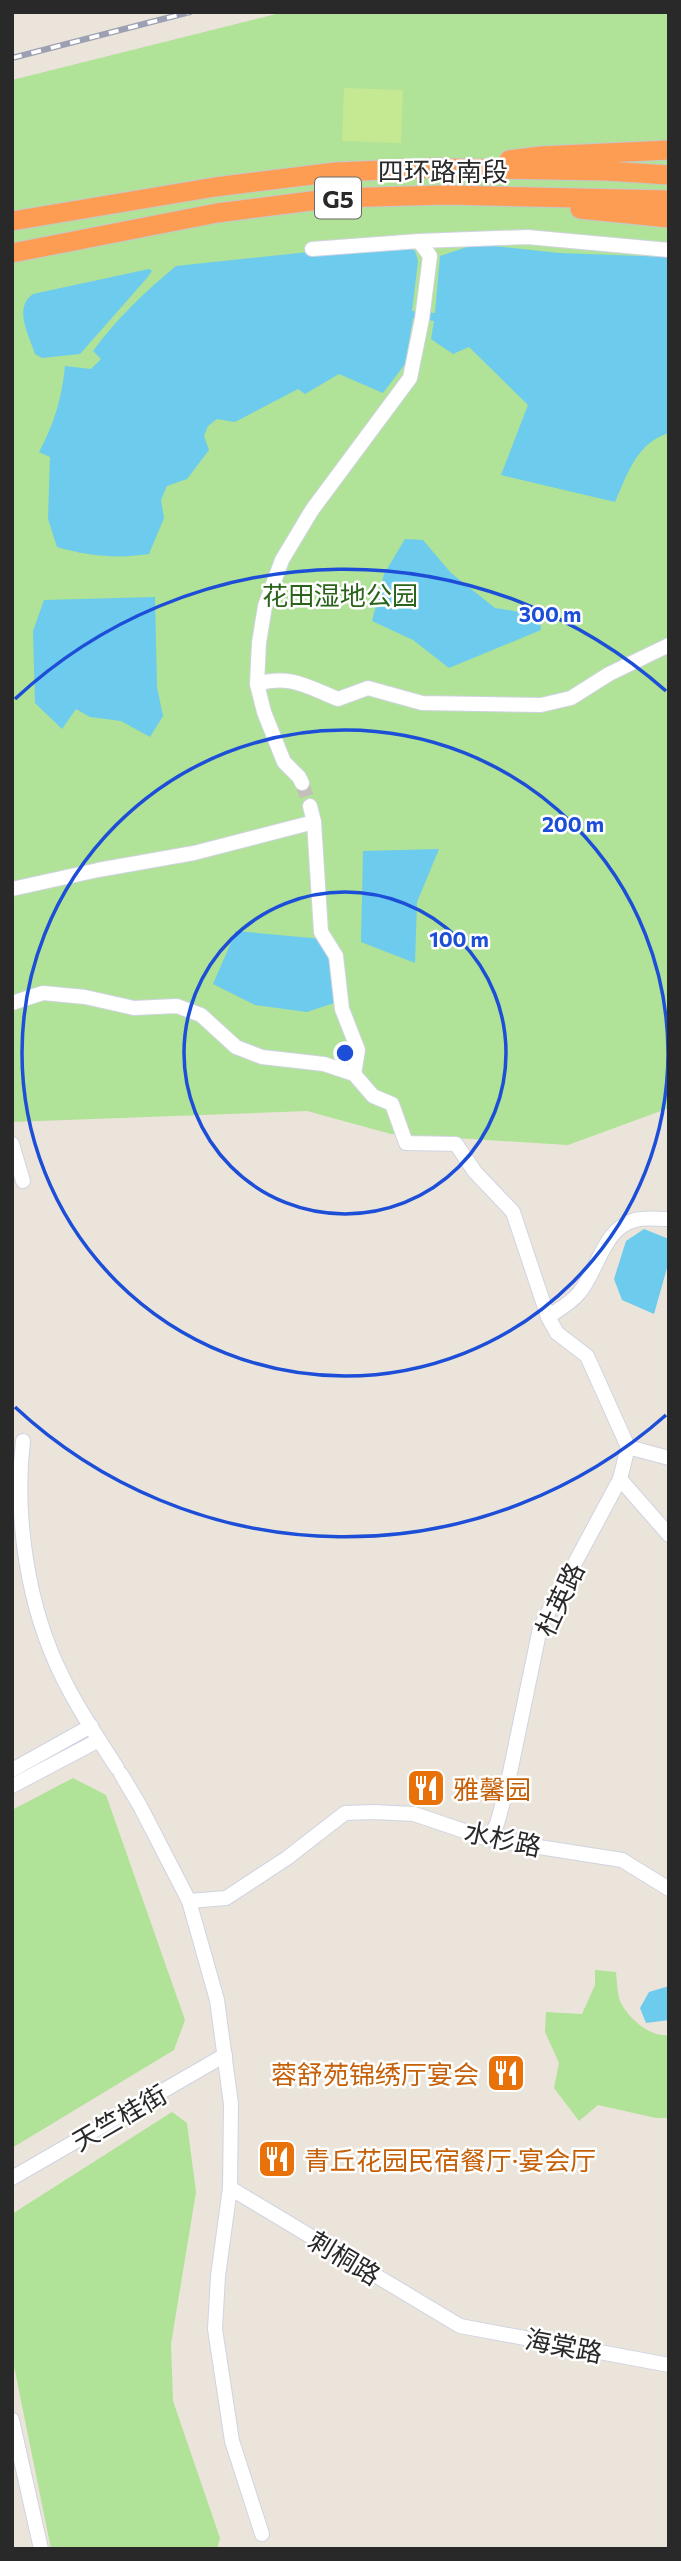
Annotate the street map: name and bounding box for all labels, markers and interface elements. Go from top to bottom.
street label: 四环路南段 [378,155,508,186]
road number: G5 [315,178,361,218]
park label: 花田湿地公园 [262,579,418,610]
text: 300 m [519,601,581,626]
text: 200 m [542,811,604,836]
text: 100 m [429,926,489,951]
centre of rings [333,1041,357,1065]
street label: 杜英路 [528,1557,590,1641]
restaurant icon: 雅馨园 [405,1767,447,1809]
place label: 雅馨园 [453,1773,531,1804]
street label: 水杉路 [462,1815,544,1861]
restaurant icon: 蓉舒苑锦绣厅宴会 [485,2052,527,2094]
place label: 蓉舒苑锦绣厅宴会 [271,2058,479,2089]
street label: 天竺桂街 [66,2078,172,2156]
restaurant icon: 青丘花园民宿餐厅·宴会厅 [256,2138,298,2180]
place label: 青丘花园民宿餐厅·宴会厅 [304,2144,596,2175]
street label: 刺桐路 [304,2224,386,2290]
street label: 海棠路 [523,2322,605,2368]

